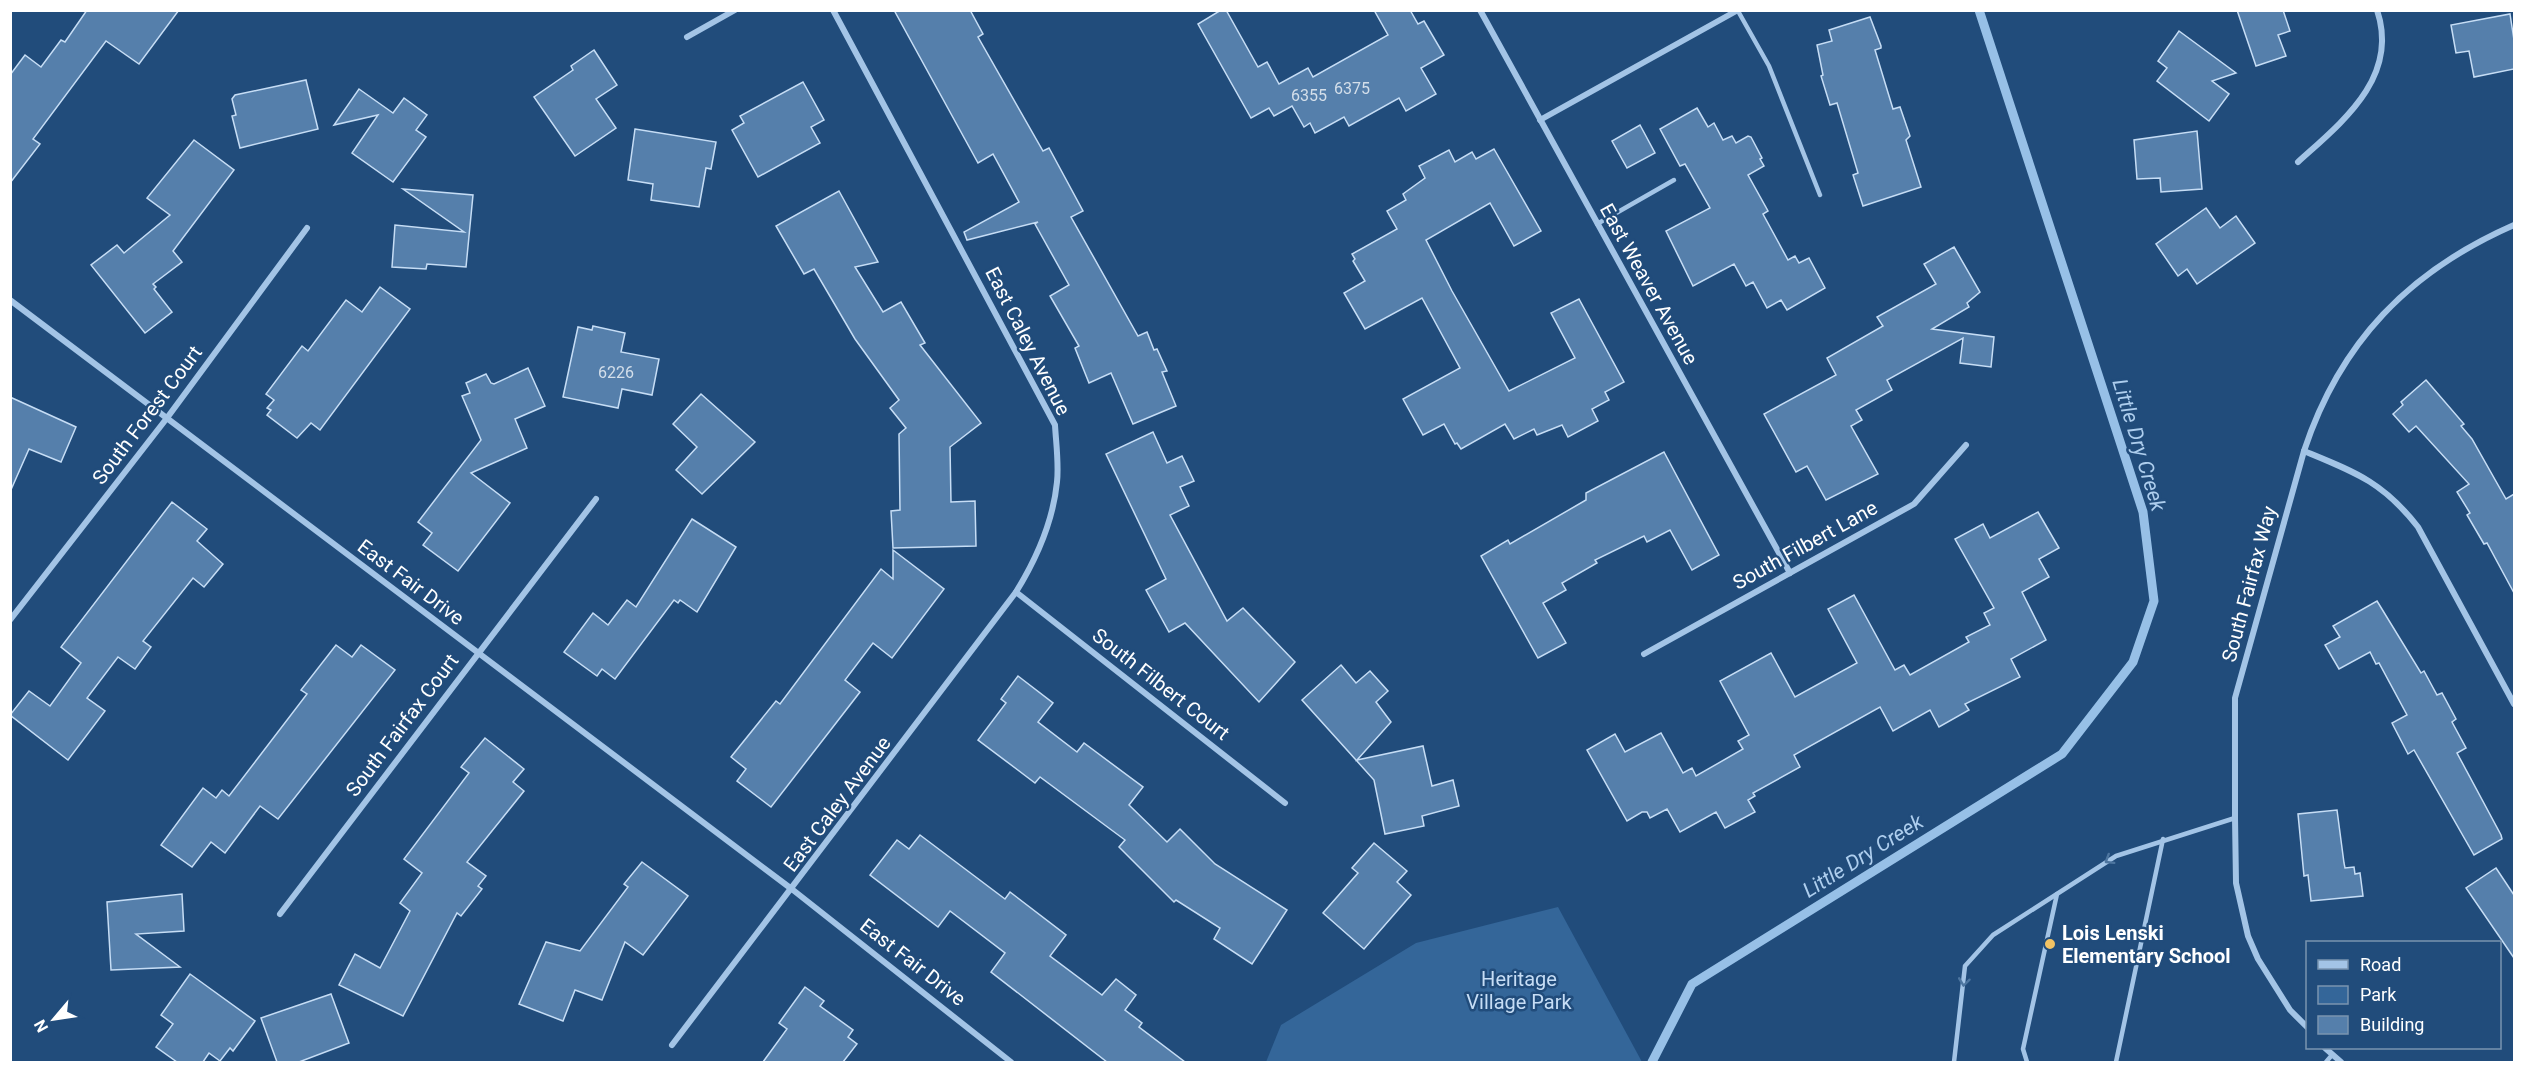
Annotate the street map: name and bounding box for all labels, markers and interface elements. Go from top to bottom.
house number: 6375 [1334,79,1370,98]
house number: 6355 [1291,86,1327,105]
street label: East Weaver Avenue [1595,199,1703,369]
street label: East Caley Avenue [980,263,1076,419]
street label: South Forest Court [87,341,207,489]
house number: 6226 [598,363,634,382]
water label: Little Dry Creek [2107,376,2171,515]
street label: South Filbert Lane [1729,495,1881,595]
street label: South Fairfax Way [2217,503,2282,665]
street label: East Fair Drive [353,534,469,630]
street label: South Filbert Court [1088,623,1234,745]
street label: South Fairfax Court [341,649,463,801]
street label: East Caley Avenue [778,732,896,876]
water label: Little Dry Creek [1798,809,1928,903]
one-way arrow [2105,853,2115,865]
street label: East Fair Drive [855,913,971,1011]
place label: Lois Lenski Elementary School [2062,921,2231,968]
marker: Lois Lenski Elementary School [2043,937,2057,951]
legend [2306,941,2501,1049]
text: Road [2360,954,2401,975]
park label: Heritage Village Park [1466,967,1573,1014]
one-way arrow [1958,977,1970,986]
text: Park [2360,984,2397,1005]
north arrow [24,989,84,1049]
text: Building [2360,1014,2424,1035]
text: N [30,1016,52,1036]

